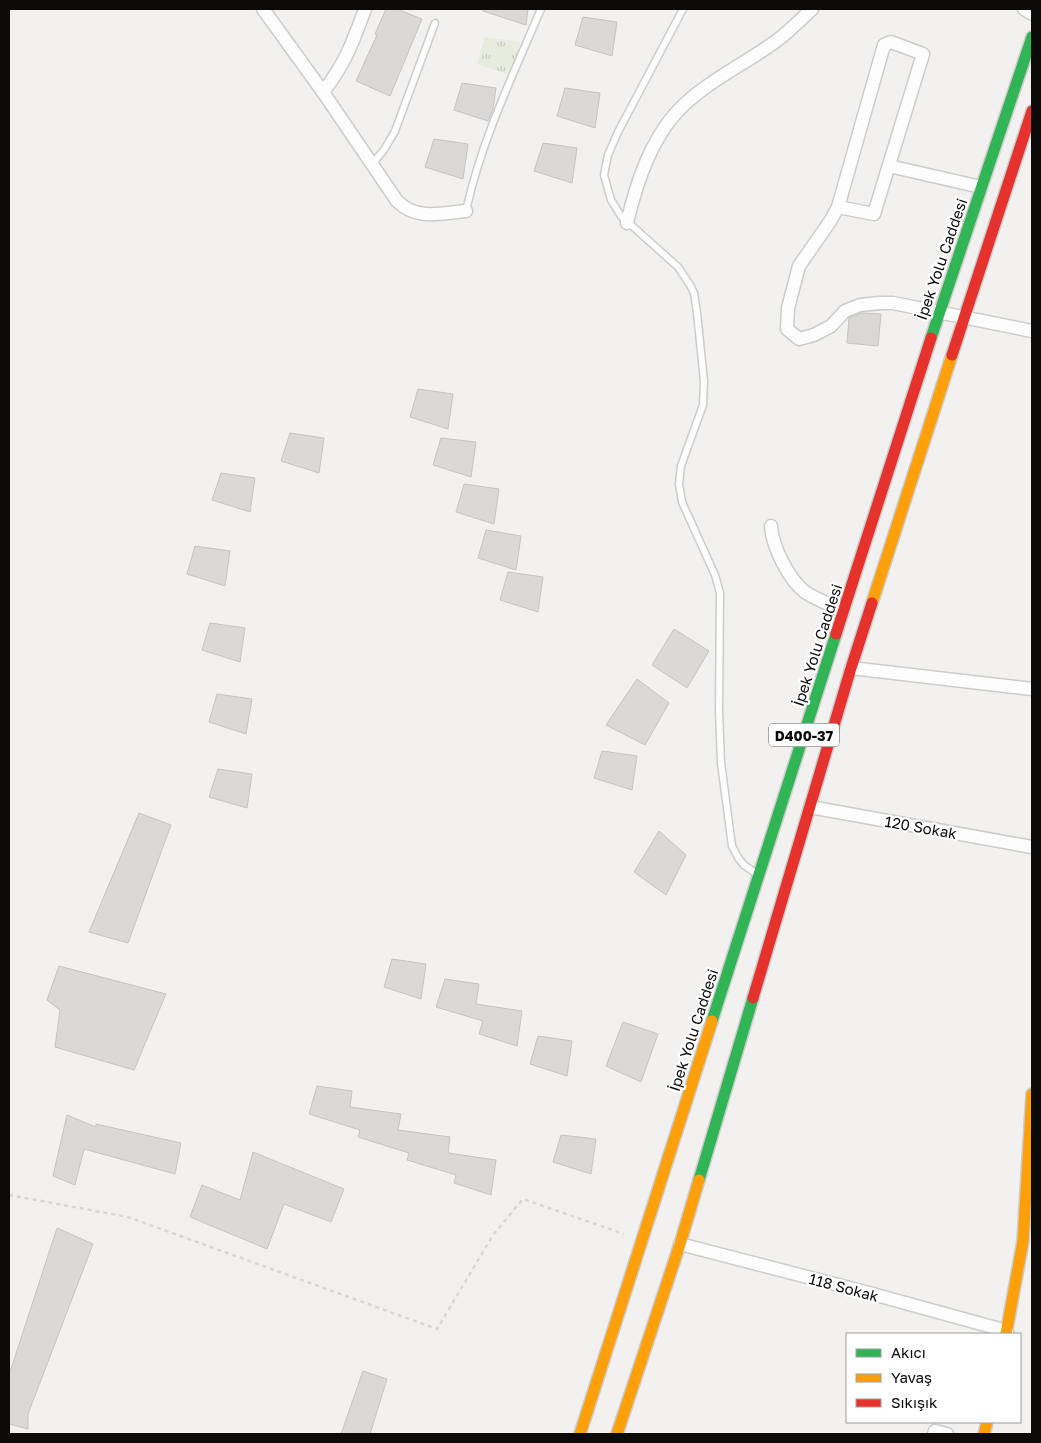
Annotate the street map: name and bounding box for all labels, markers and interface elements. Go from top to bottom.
street label: İpek Yolu Caddesi [912,196,970,322]
street label: İpek Yolu Caddesi [789,581,845,709]
road number: D400-37 [769,724,839,746]
street label: 120 Sokak [884,812,959,842]
street label: İpek Yolu Caddesi [665,966,721,1094]
street label: 118 Sokak [807,1269,881,1305]
legend [846,1333,1021,1423]
text: Akıcı [891,1343,926,1361]
text: Yavaş [891,1368,932,1386]
text: Sıkışık [891,1393,938,1411]

